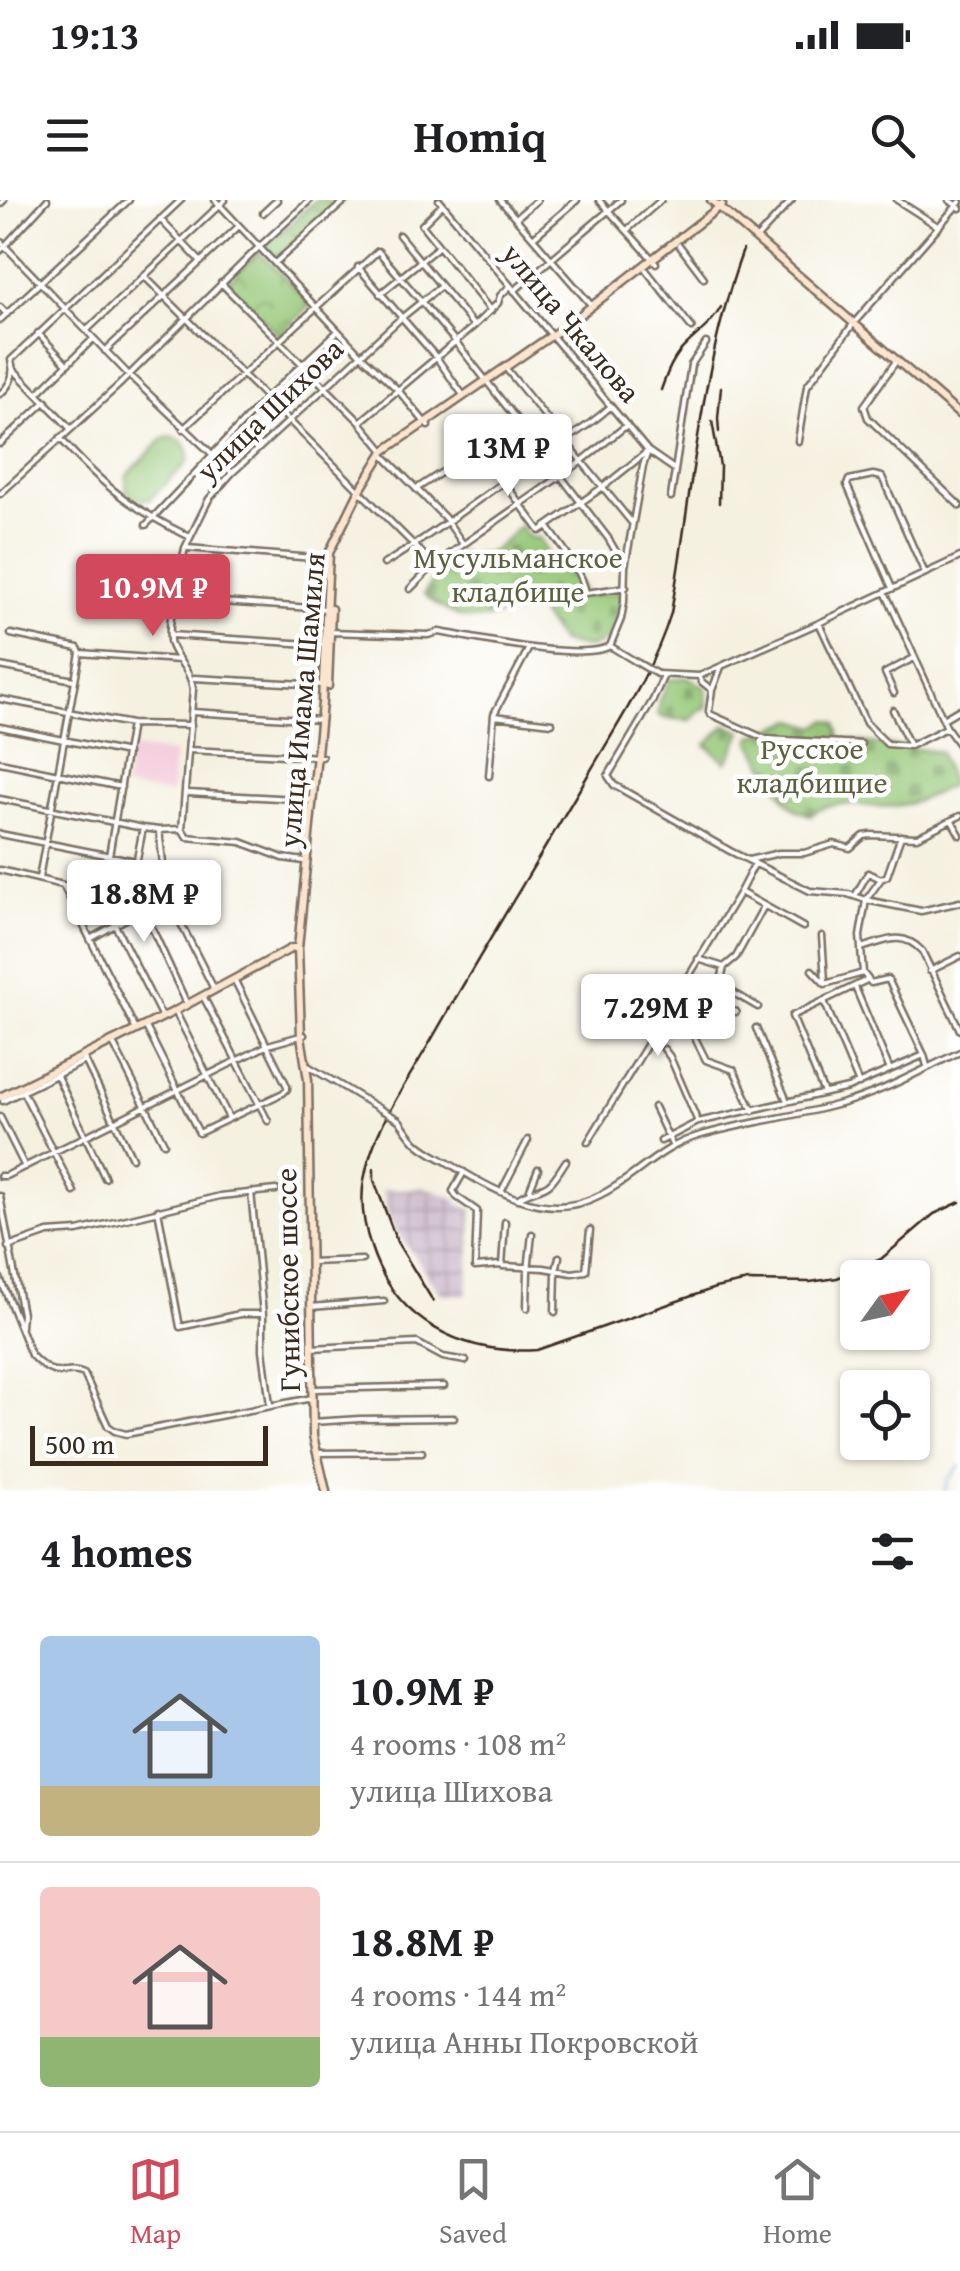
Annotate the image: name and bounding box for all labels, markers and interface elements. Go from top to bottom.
text: 19:13 [50,7,140,63]
text: Homiq [414,103,546,168]
icon: menu [40,108,95,163]
icon: search [865,108,920,163]
street label: улица Чкалова [491,232,652,412]
street label: улица Шихова [185,327,353,492]
pin: 13M ₽ [438,414,578,499]
text: 13M ₽ [466,423,550,470]
park label: Мусульманское кладбище [413,535,623,613]
street label: улица Имама Шамиля [266,550,336,850]
pin: 10.9M ₽ [61,554,245,639]
text: 10.9M ₽ [98,563,208,610]
park label: Русское кладбищие [736,726,888,804]
pin: 18.8M ₽ [52,860,236,945]
text: 18.8M ₽ [89,869,199,916]
pin: 7.29M ₽ [566,974,750,1059]
text: 7.29M ₽ [603,983,713,1030]
street label: Гунибское шоссе [263,1168,311,1392]
north arrow [840,1260,930,1350]
map controls [840,1260,930,1460]
button: locate [840,1370,930,1460]
scale bar [30,1421,268,1466]
text: 500 m [45,1423,114,1464]
text: 4 homes [40,1521,193,1582]
icon: filters [865,1524,920,1579]
text: 10.9M ₽ [350,1659,494,1720]
icon: home [120,1676,240,1796]
text: 4 rooms · 108 m² [350,1720,566,1767]
text: улица Шихова [350,1767,553,1814]
text: 18.8M ₽ [350,1910,494,1971]
icon: home [120,1927,240,2047]
text: 4 rooms · 144 m² [350,1971,566,2018]
text: улица Анны Покровской [350,2018,699,2065]
tab: Map [128,2152,183,2253]
tab: Saved [439,2152,507,2253]
tab: Home [763,2152,832,2253]

